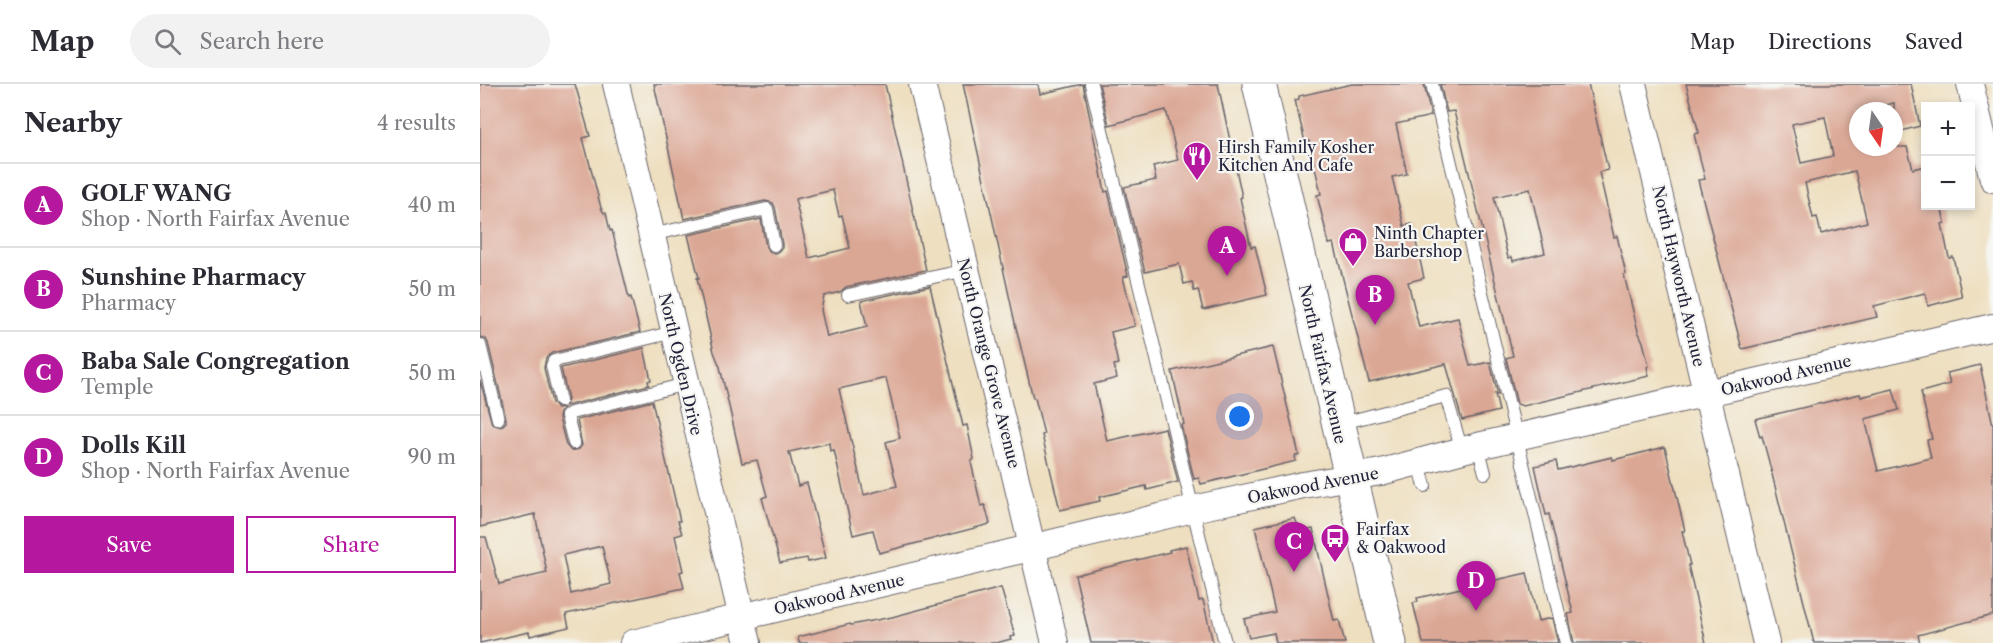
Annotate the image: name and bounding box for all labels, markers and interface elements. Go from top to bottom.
search box [130,14,550,68]
text: Map [30,24,94,58]
icon: search [151,25,184,58]
text: Search here [199,28,324,55]
text: Map [1690,29,1735,54]
text: Directions [1768,29,1872,54]
text: Saved [1905,29,1963,54]
north arrow [1849,102,1903,156]
map controls [1921,102,1975,210]
button: + [1921,102,1975,156]
text: Nearby [24,107,122,139]
text: 4 results [377,111,456,135]
place label: Hirsh Family Kosher Kitchen And Cafe [1218,137,1375,175]
restaurant icon: Hirsh Family Kosher Kitchen And Cafe [1181,140,1213,182]
button: − [1921,156,1975,210]
text: GOLF WANG [81,180,232,207]
street label: North Hayworth Avenue [1648,183,1710,369]
text: A [36,193,51,217]
text: 40 m [408,193,456,217]
text: Shop · North Fairfax Avenue [81,207,350,231]
place label: Ninth Chapter Barbershop [1374,223,1484,261]
pin: A [1208,226,1246,276]
shop icon: Ninth Chapter Barbershop [1337,226,1369,268]
street label: North Orange Grove Avenue [953,256,1025,470]
text: Sunshine Pharmacy [81,264,306,291]
pin: B [1356,276,1394,325]
text: B [36,277,51,301]
text: 50 m [409,277,456,301]
street label: North Fairfax Avenue [1295,282,1351,446]
text: Pharmacy [81,291,176,315]
street label: North Ogden Drive [655,291,707,437]
text: Baba Sale Congregation [81,348,350,375]
street label: Oakwood Avenue [1719,350,1853,400]
text: C [35,361,52,385]
text: 50 m [409,361,456,385]
text: Temple [81,375,153,399]
your location [1225,402,1254,431]
text: Dolls Kill [81,432,186,459]
text: D [35,445,52,469]
text: 90 m [408,445,456,469]
text: Shop · North Fairfax Avenue [81,459,350,483]
street label: Oakwood Avenue [1246,462,1380,508]
button: Save [24,516,234,573]
button: Share [246,516,456,573]
place label: Fairfax & Oakwood [1356,519,1446,557]
pin: C [1274,522,1314,572]
bus stop icon: Fairfax & Oakwood [1319,522,1351,564]
pin: D [1456,562,1496,611]
street label: Oakwood Avenue [772,569,906,619]

